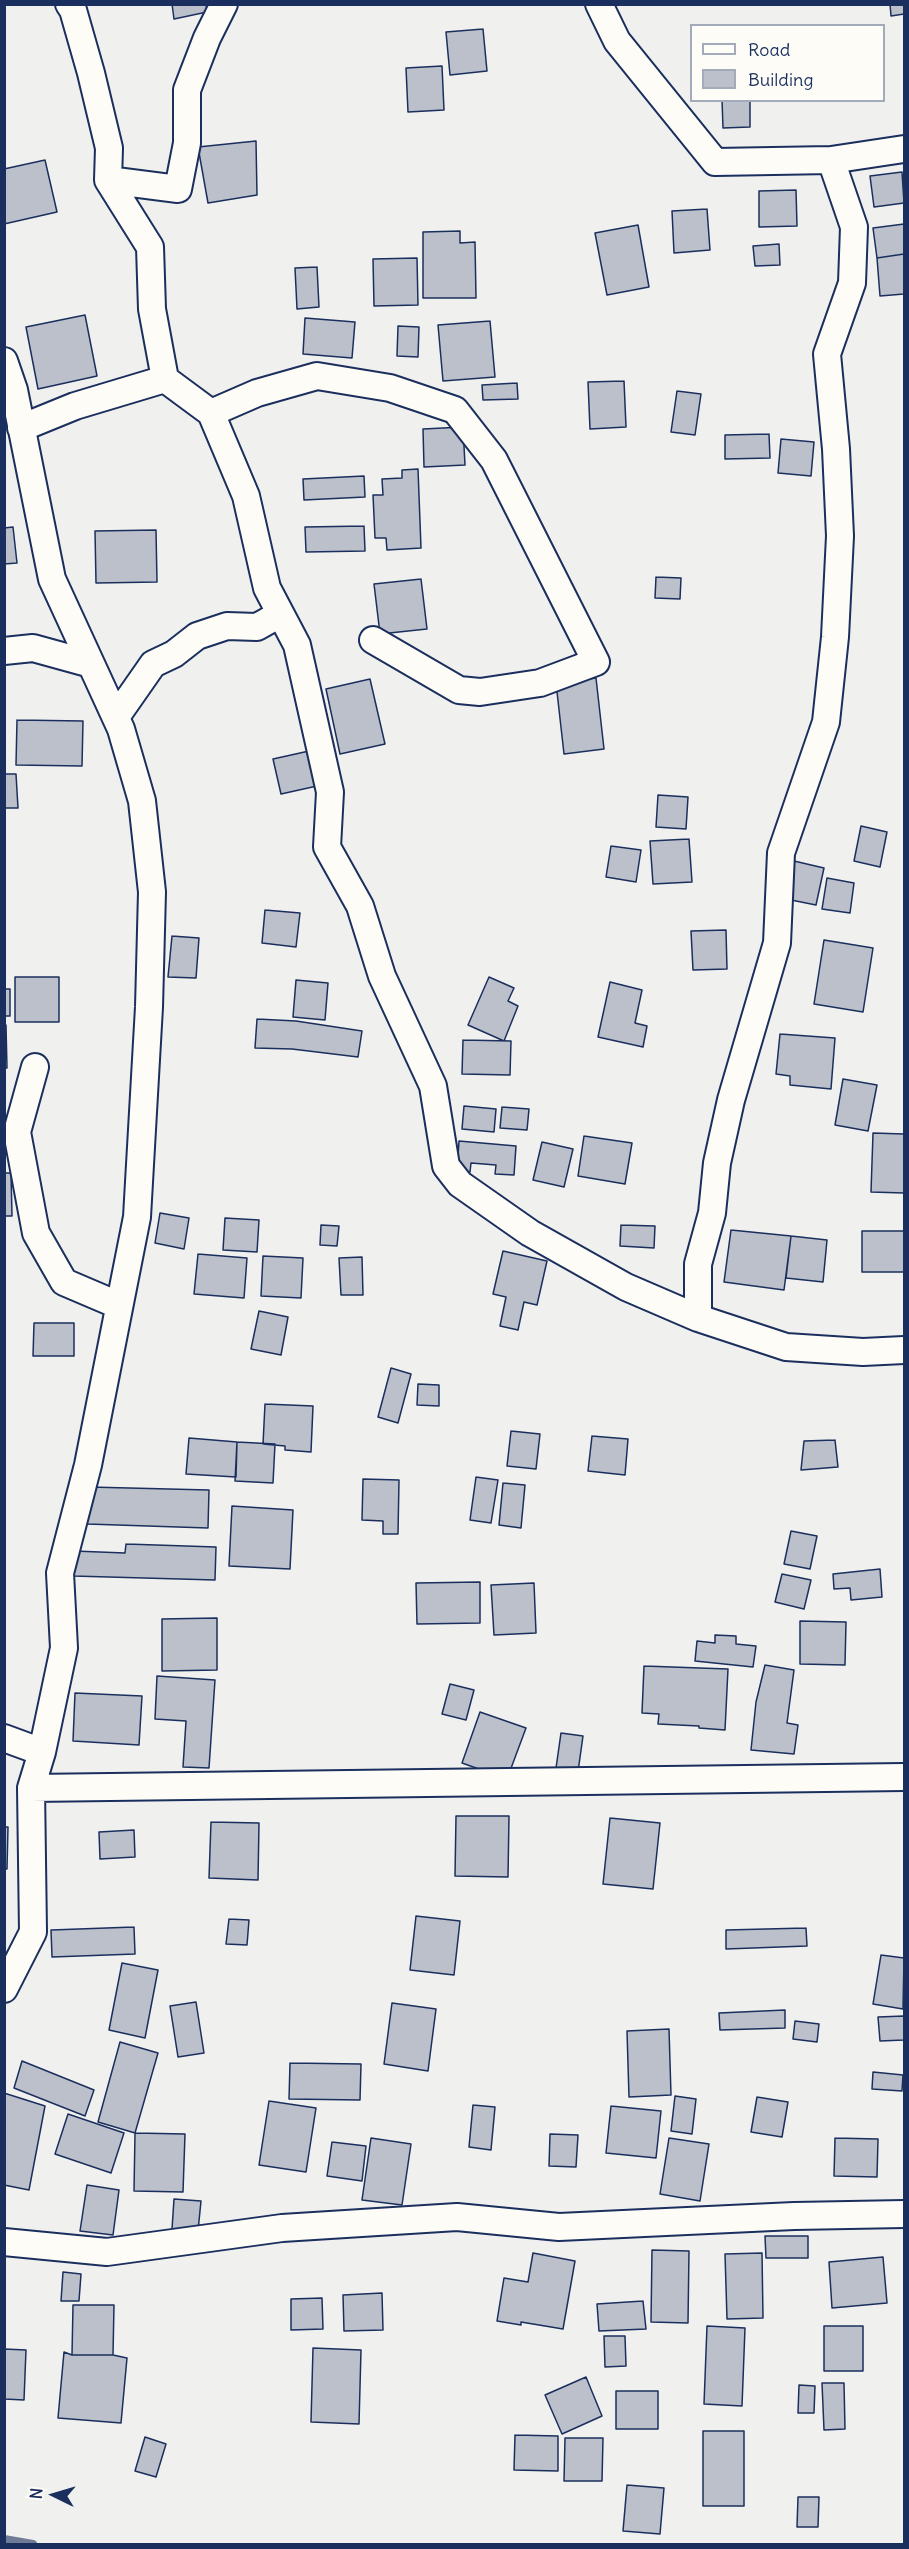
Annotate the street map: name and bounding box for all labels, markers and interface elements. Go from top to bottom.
legend [690,24,885,102]
text: Road [748,38,790,61]
text: Building [748,68,813,91]
north arrow [24,2465,84,2525]
text: N [26,2487,47,2500]

